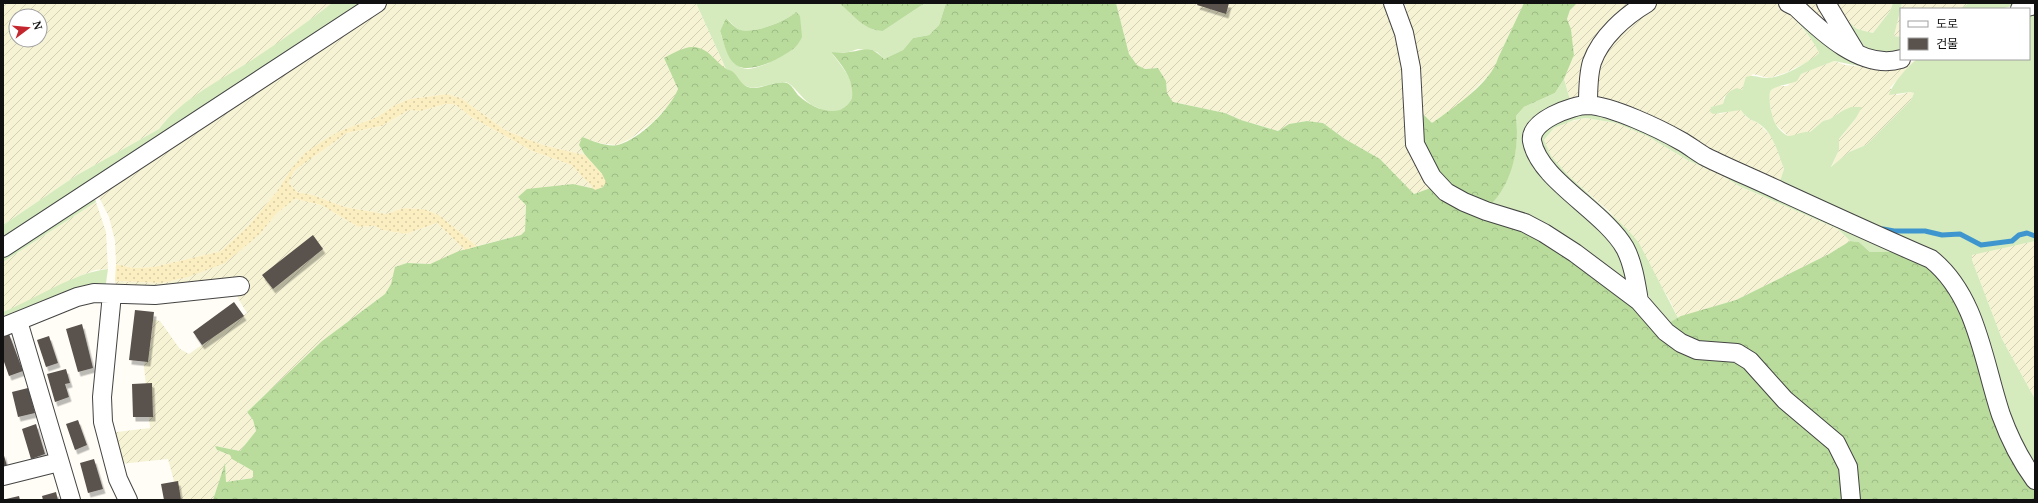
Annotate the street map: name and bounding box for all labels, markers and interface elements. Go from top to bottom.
north arrow [8,8,48,48]
legend [1900,8,2030,60]
text: 도로 [1936,15,1958,32]
text: N [30,19,47,32]
text: 건물 [1936,35,1958,52]

